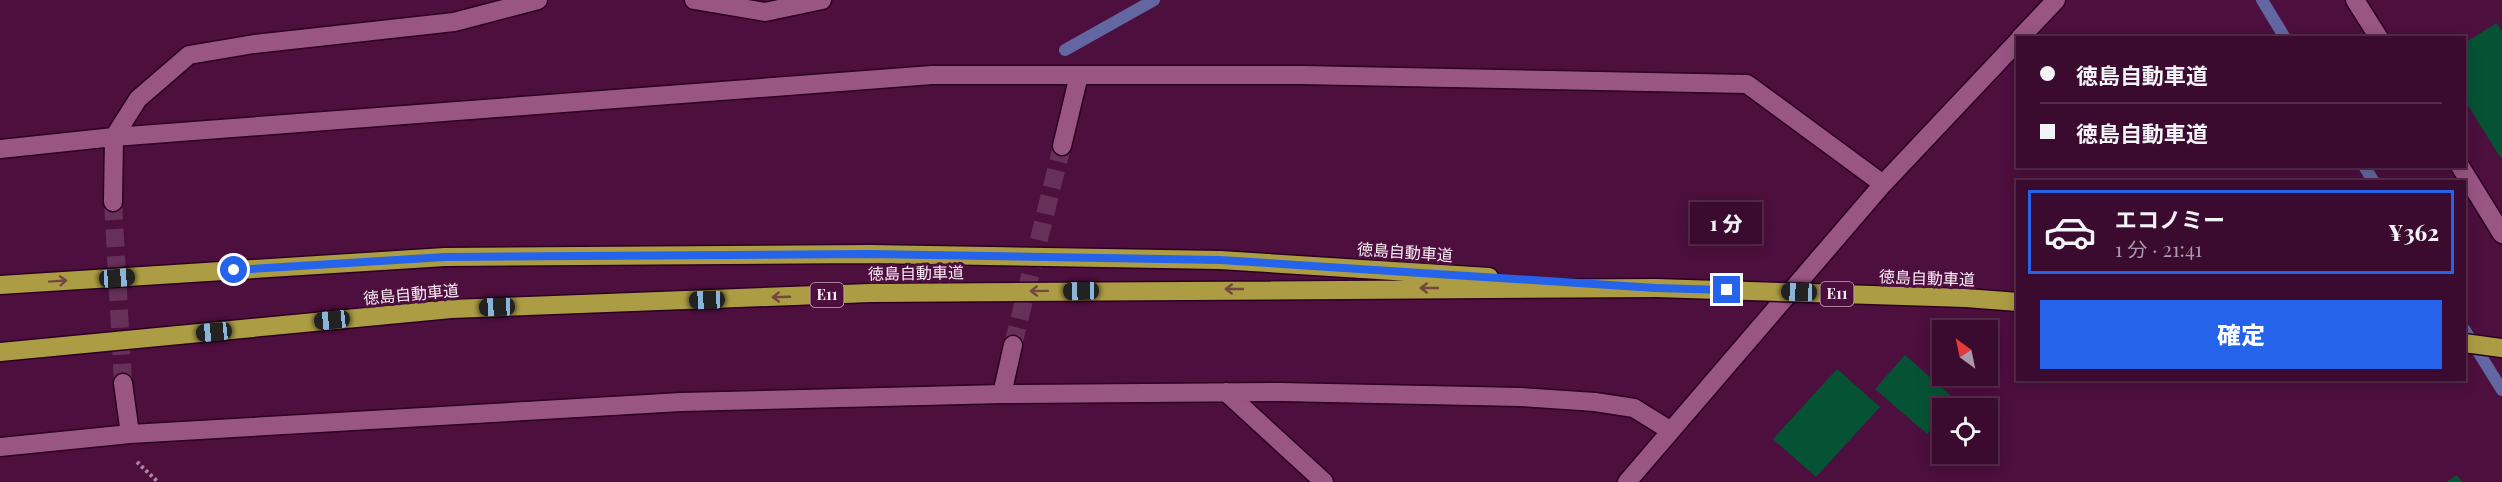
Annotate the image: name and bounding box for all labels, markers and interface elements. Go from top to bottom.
text: 徳島自動車道 [2076,60,2208,90]
text: 徳島自動車道 [2076,118,2208,148]
callout: 1 分 [1691,203,1763,245]
text: エコノミー [2115,204,2225,234]
icon: car [2043,205,2097,259]
text: 1 分 [1710,209,1742,236]
text: ¥362 [2388,217,2439,247]
text: 1 分 · 21:41 [2115,235,2202,262]
street label: 徳島自動車道 [1356,238,1454,265]
route start [220,256,247,283]
street label: 徳島自動車道 [868,261,964,284]
street label: 徳島自動車道 [1879,265,1975,290]
car [98,268,136,288]
one-way arrow [48,276,68,287]
route end [1713,276,1740,303]
street label: 徳島自動車道 [362,279,460,308]
car [1063,282,1099,300]
one-way arrow [1420,282,1440,294]
car [1781,282,1817,302]
road number: E11 [1820,282,1854,306]
road number: E11 [810,283,844,307]
one-way arrow [1225,283,1245,295]
one-way arrow [1030,285,1050,297]
car [689,290,725,310]
one-way arrow [772,291,792,302]
car [479,297,515,317]
button: 確定 [2040,300,2442,369]
car [313,309,351,331]
north arrow [1932,320,1998,386]
map controls [1932,320,1998,464]
car [195,321,233,343]
button: locate [1932,398,1998,464]

